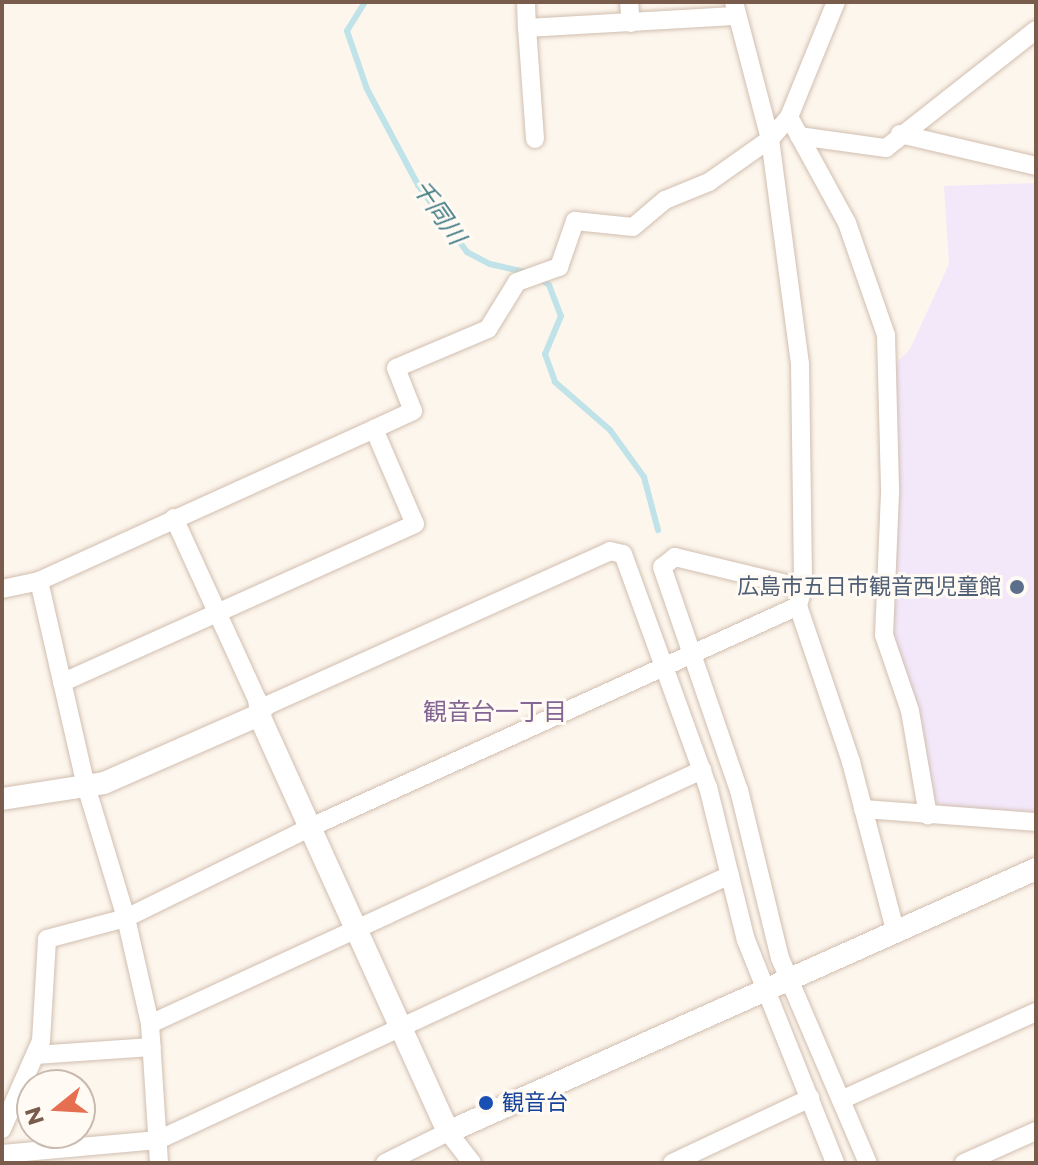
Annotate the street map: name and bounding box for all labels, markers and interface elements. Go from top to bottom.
water label: 千同川 [407,174,471,250]
place label: 広島市五日市観音西児童館 [737,574,1001,600]
marker: 広島市五日市観音西児童館 [1008,578,1026,596]
district label: 観音台一丁目 [423,698,567,726]
north arrow [16,1069,96,1149]
place label: 観音台 [502,1090,568,1116]
marker: 観音台 [477,1094,495,1112]
text: N [19,1103,50,1129]

